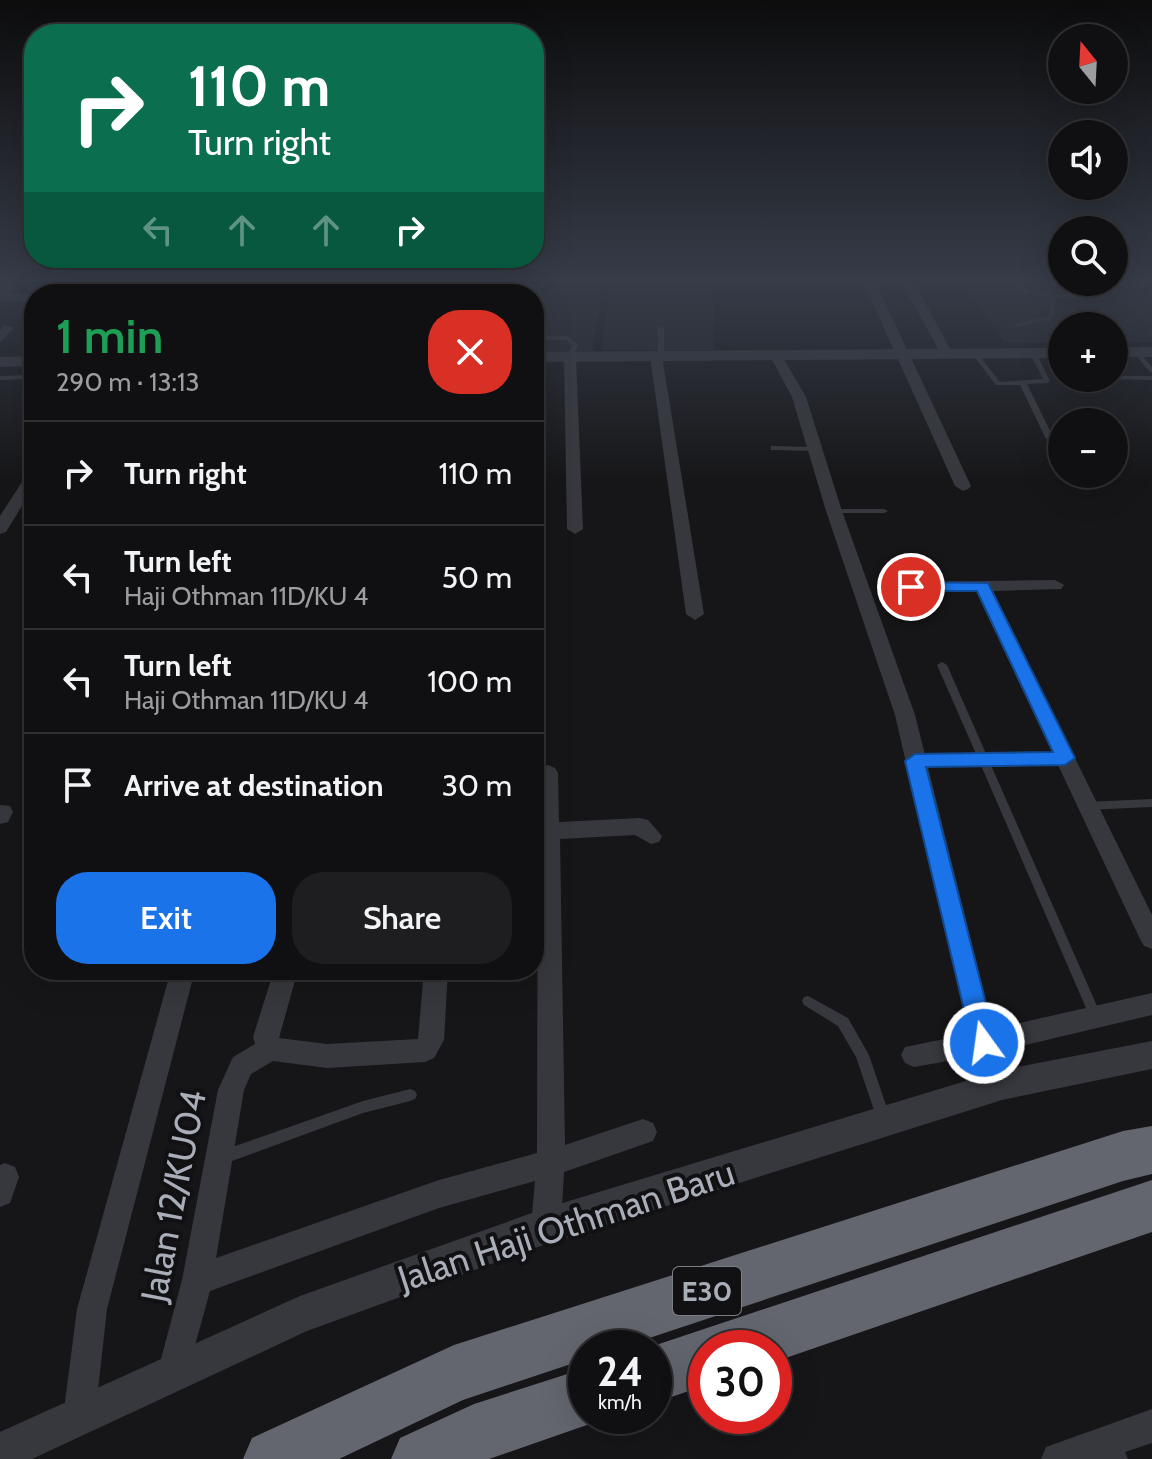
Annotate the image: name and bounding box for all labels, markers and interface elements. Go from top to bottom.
north arrow [1048,24,1128,104]
map controls [1048,24,1128,488]
text: 110 m [188,52,330,120]
icon: right [56,56,160,160]
text: Turn right [188,120,331,164]
button: sound [1048,120,1128,200]
icon: left [136,208,180,252]
icon: ahead [220,208,264,252]
icon: ahead [304,208,348,252]
icon: right [388,208,432,252]
button: search [1048,216,1128,296]
text: 1 min [56,307,163,365]
button: close [428,310,512,394]
button: + [1048,312,1128,392]
text: 290 m · 13:13 [56,366,200,398]
button: − [1048,408,1128,488]
icon: right [56,451,100,495]
text: Turn right [124,455,247,492]
text: 110 m [438,455,512,492]
text: Turn left [124,543,232,580]
pin [877,553,945,621]
icon: left [56,555,100,599]
text: 50 m [442,559,512,596]
icon: arrive [889,565,933,609]
text: Haji Othman 11D/KU 4 [124,580,368,612]
text: Turn left [124,647,232,684]
icon: left [56,659,100,703]
text: 100 m [427,663,512,700]
text: Haji Othman 11D/KU 4 [124,684,368,716]
icon: arrive [56,763,100,807]
text: Arrive at destination [124,767,384,804]
text: 30 m [442,767,512,804]
button: Exit [56,872,276,964]
button: Share [292,872,512,964]
position arrow [942,1001,1026,1085]
street label: Jalan 12/KU04 [131,1086,215,1307]
street label: Jalan Haji Othman Baru [391,1150,740,1301]
road number: E30 [673,1267,741,1315]
speed limit sign: 30 [688,1330,792,1434]
text: 24 [597,1347,643,1396]
text: km/h [598,1390,642,1414]

